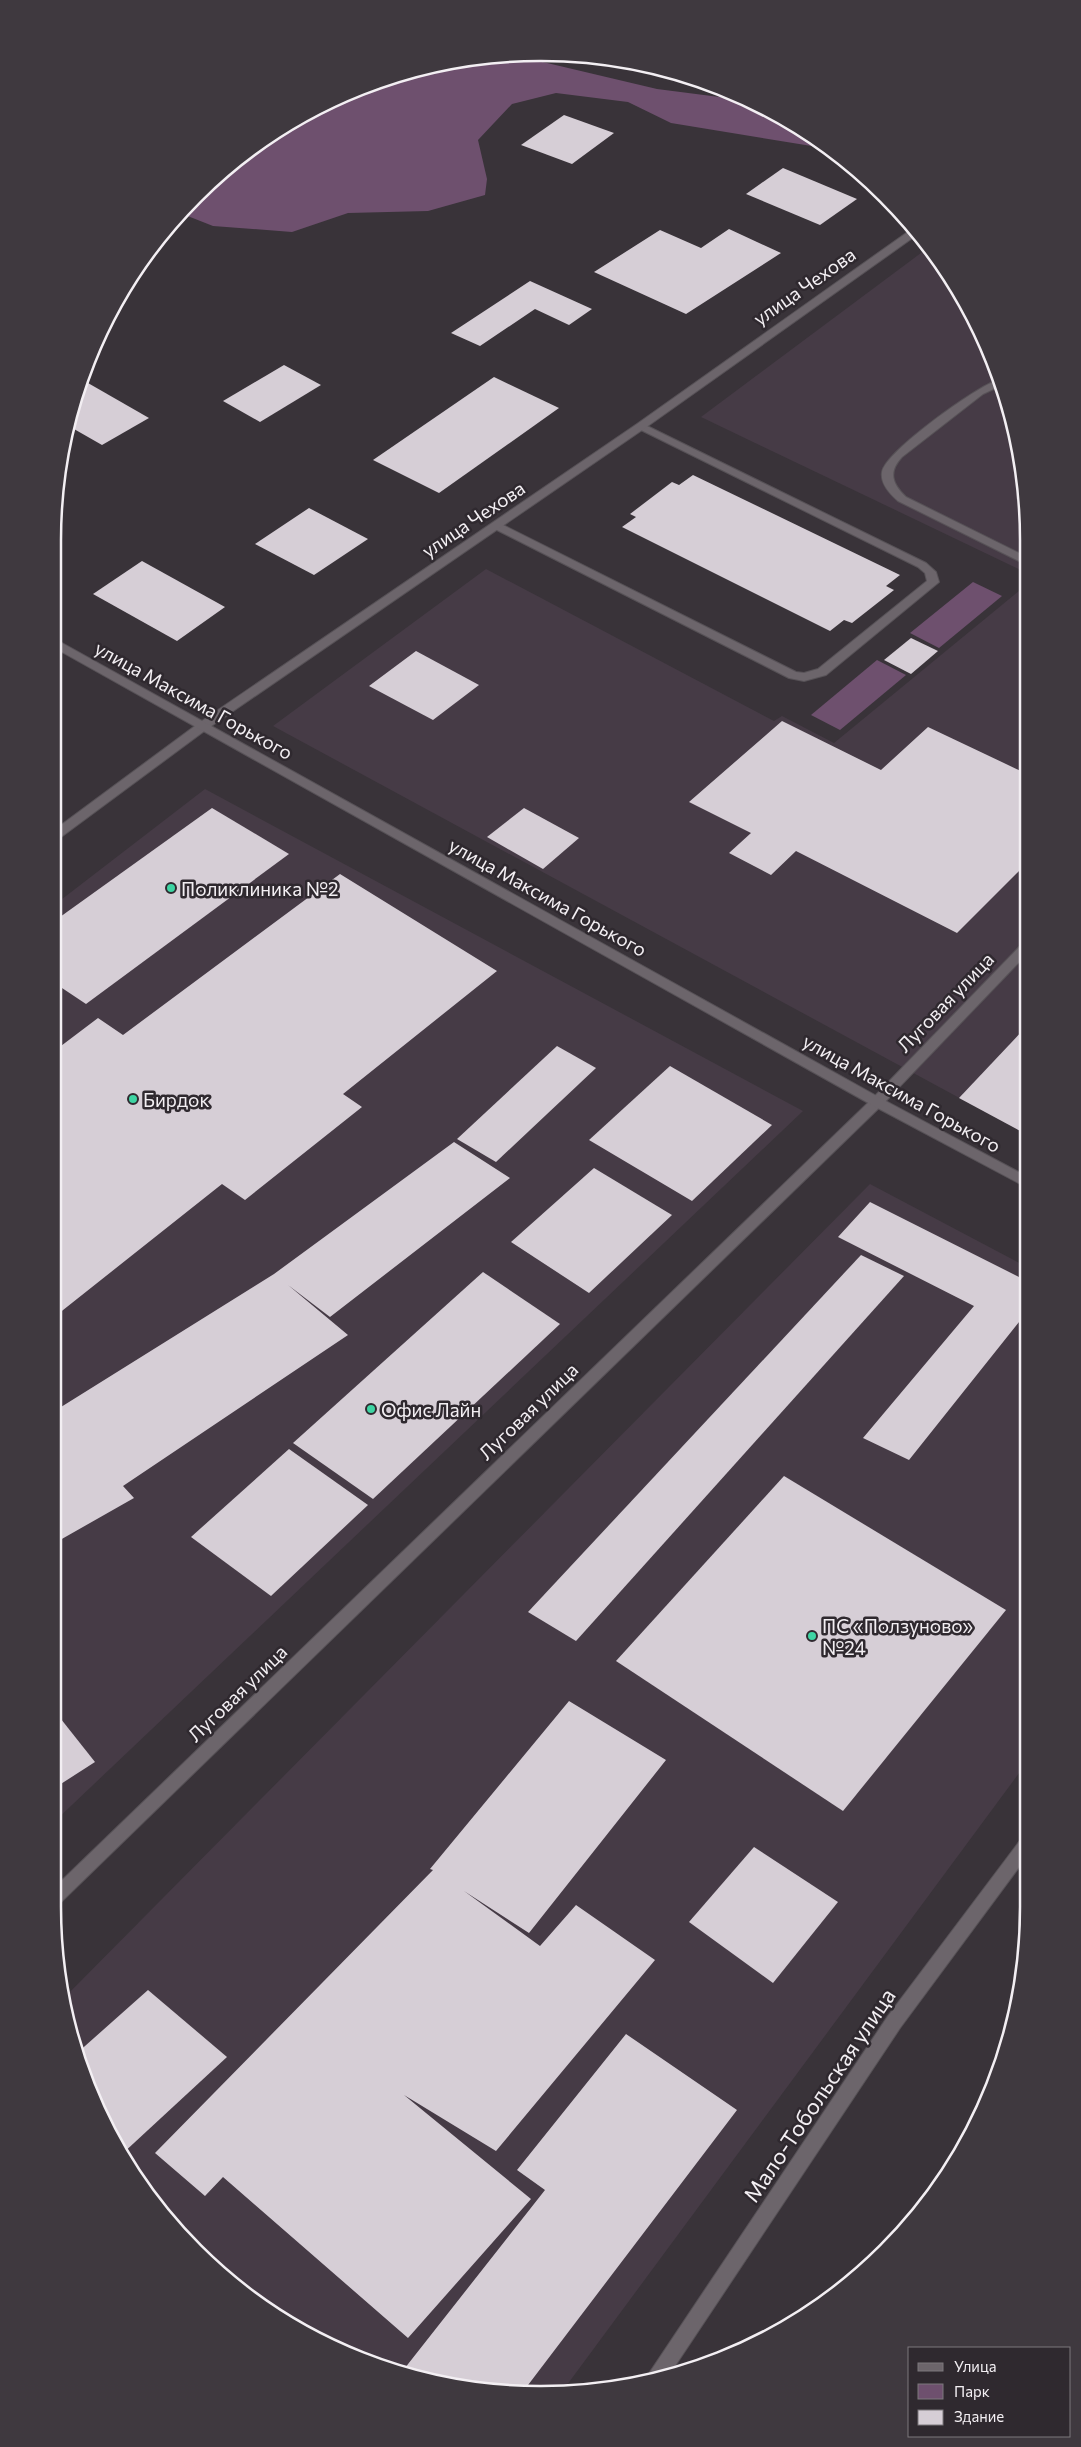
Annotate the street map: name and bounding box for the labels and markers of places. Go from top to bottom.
place label: Поликлиника №2 [181,877,338,900]
marker: Поликлиника №2 [165,882,177,894]
place label: Бирдок [143,1088,210,1111]
marker: Бирдок [127,1093,139,1105]
place label: Офис Лайн [381,1398,481,1421]
marker: Офис Лайн [365,1403,377,1415]
place label: ПС «Ползуново» №24 [822,1614,973,1659]
marker: ПС «Ползуново» №24 [806,1630,818,1642]

